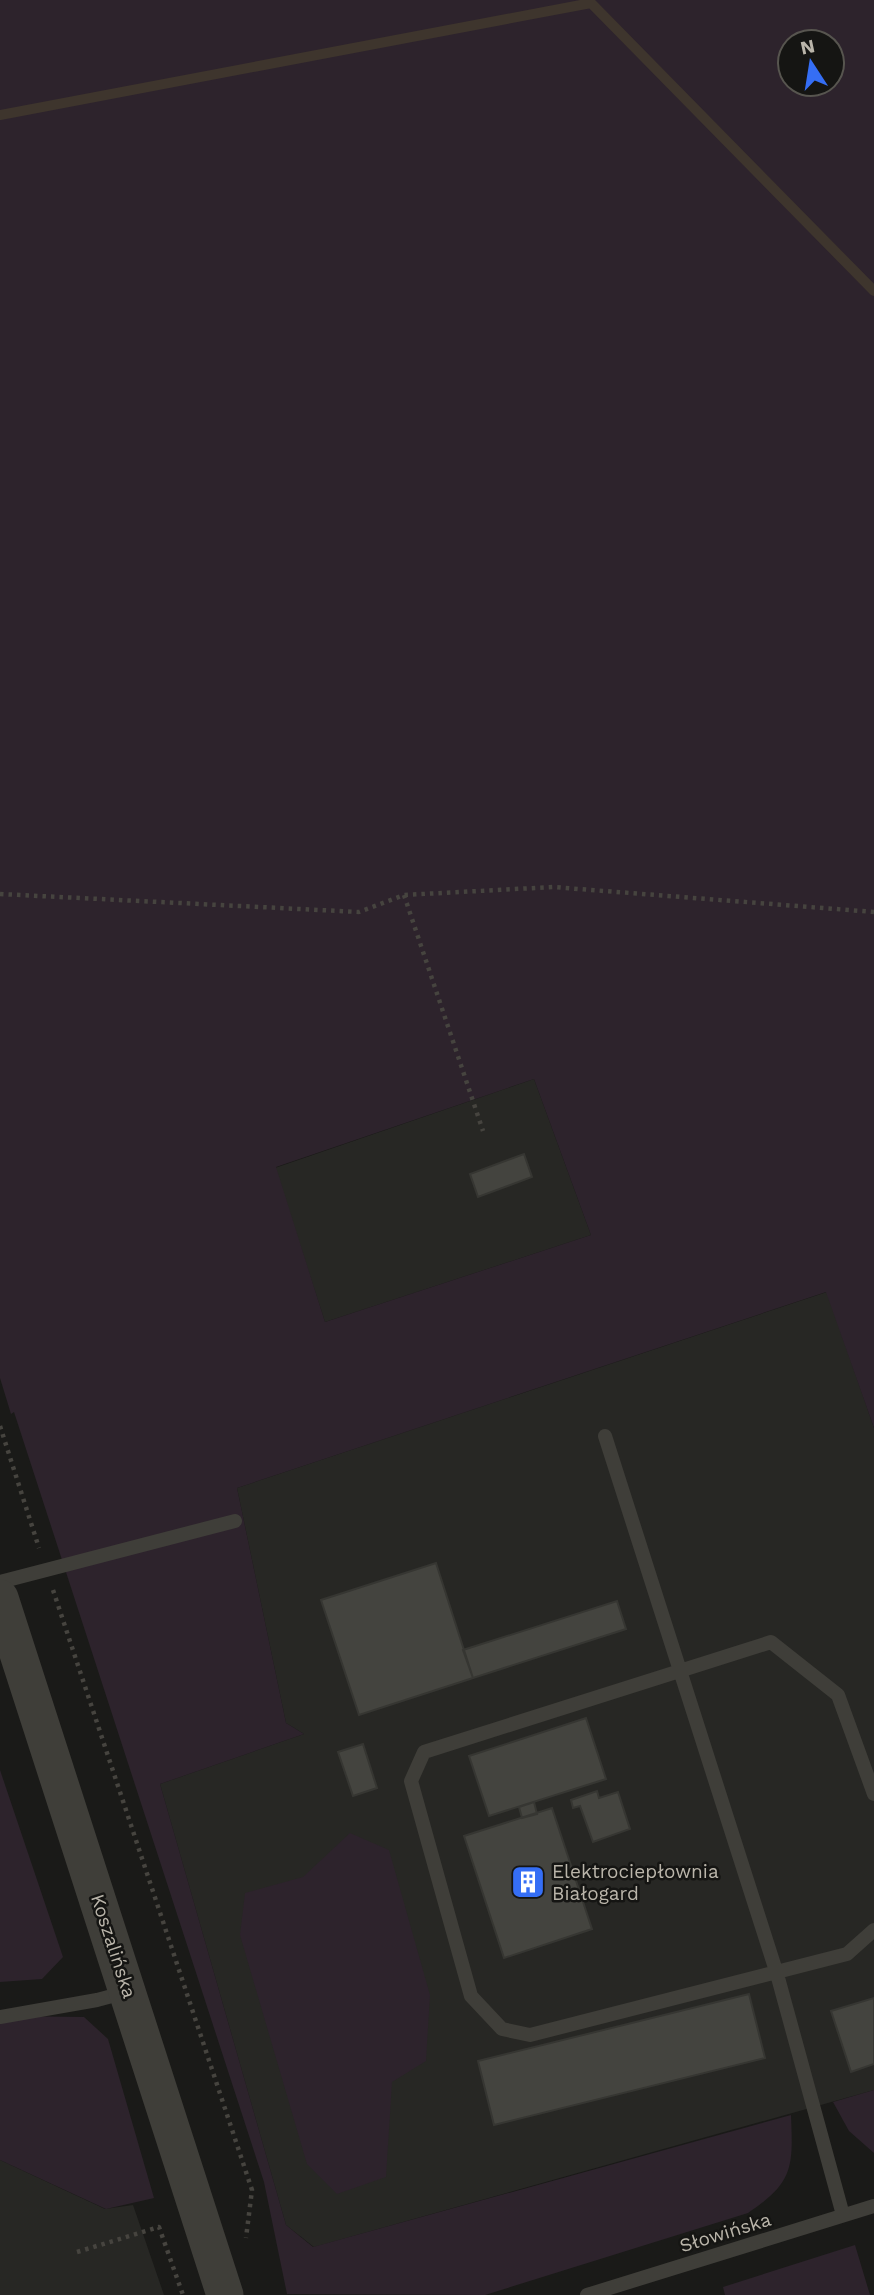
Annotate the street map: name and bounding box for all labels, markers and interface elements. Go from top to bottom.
north arrow [776,28,846,98]
text: N [798,34,817,60]
place label: Elektrociepłownia Białogard [552,1860,719,1905]
building icon: Elektrociepłownia Białogard [509,1863,547,1901]
street label: Koszalińska [86,1891,141,2001]
street label: Słowińska [677,2208,774,2257]

